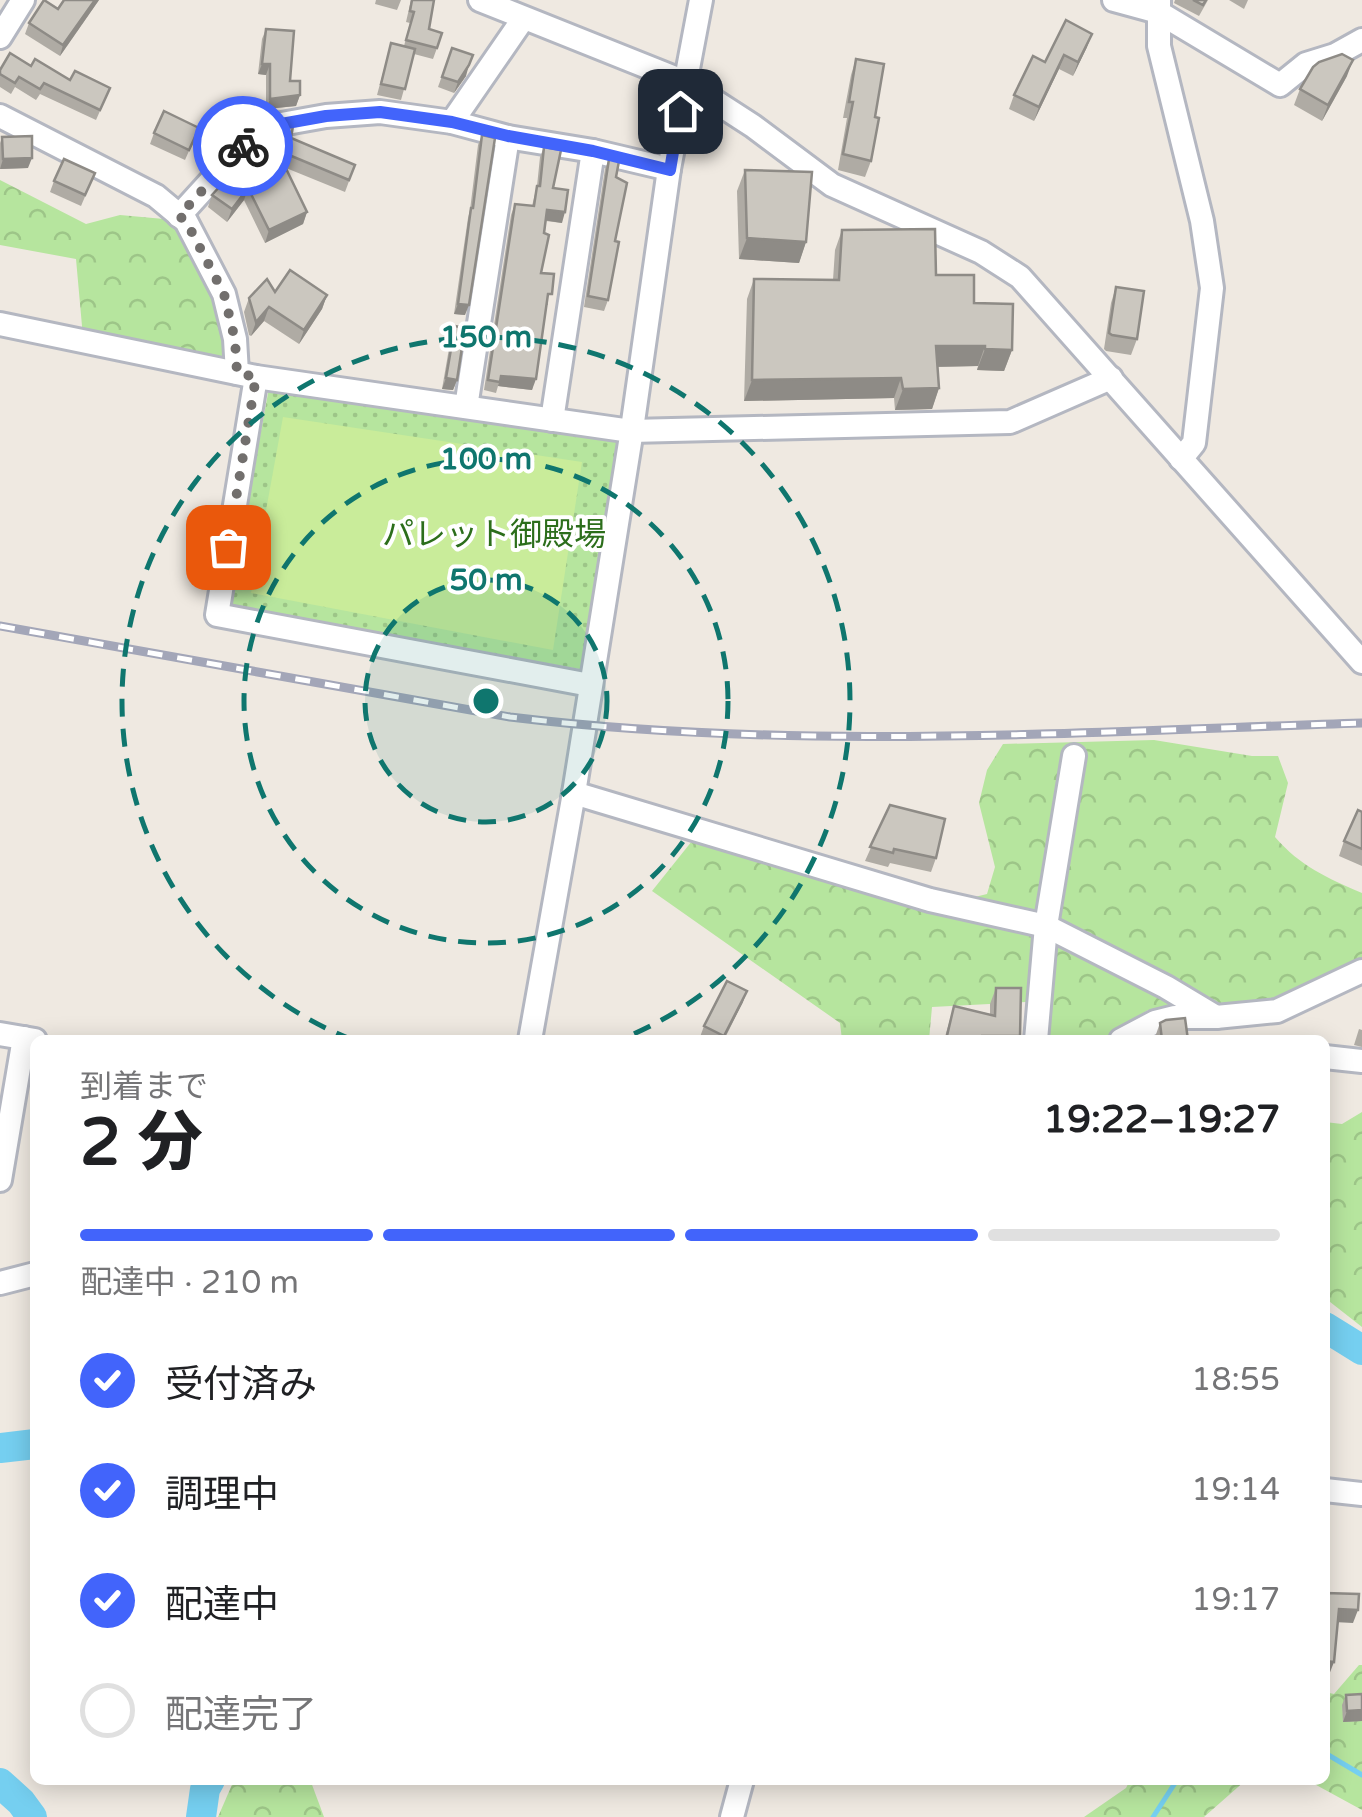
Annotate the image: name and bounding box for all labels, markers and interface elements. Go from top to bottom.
pin [638,69,723,154]
icon: home [653,84,708,139]
courier [193,96,293,196]
icon: bike [216,119,271,174]
text: 150 m [440,319,532,356]
text: 100 m [440,441,532,478]
pin [186,505,271,590]
park label: パレット御殿場 [382,516,606,554]
icon: bag [201,520,256,575]
text: 50 m [449,562,523,599]
centre of rings [468,683,504,719]
text: 到着まで [80,1068,208,1106]
text: 19:22–19:27 [1043,1097,1280,1143]
text: 2 分 [80,1104,203,1183]
text: 配達中 · 210 m [80,1264,299,1302]
icon: check [80,1353,135,1408]
text: 18:55 [1191,1361,1280,1399]
text: 受付済み [165,1362,317,1408]
icon: check [80,1463,135,1518]
text: 19:14 [1191,1471,1280,1509]
text: 調理中 [165,1472,279,1518]
icon: check [80,1573,135,1628]
text: 19:17 [1191,1581,1280,1619]
text: 配達中 [165,1582,279,1628]
text: 配達完了 [165,1692,317,1738]

